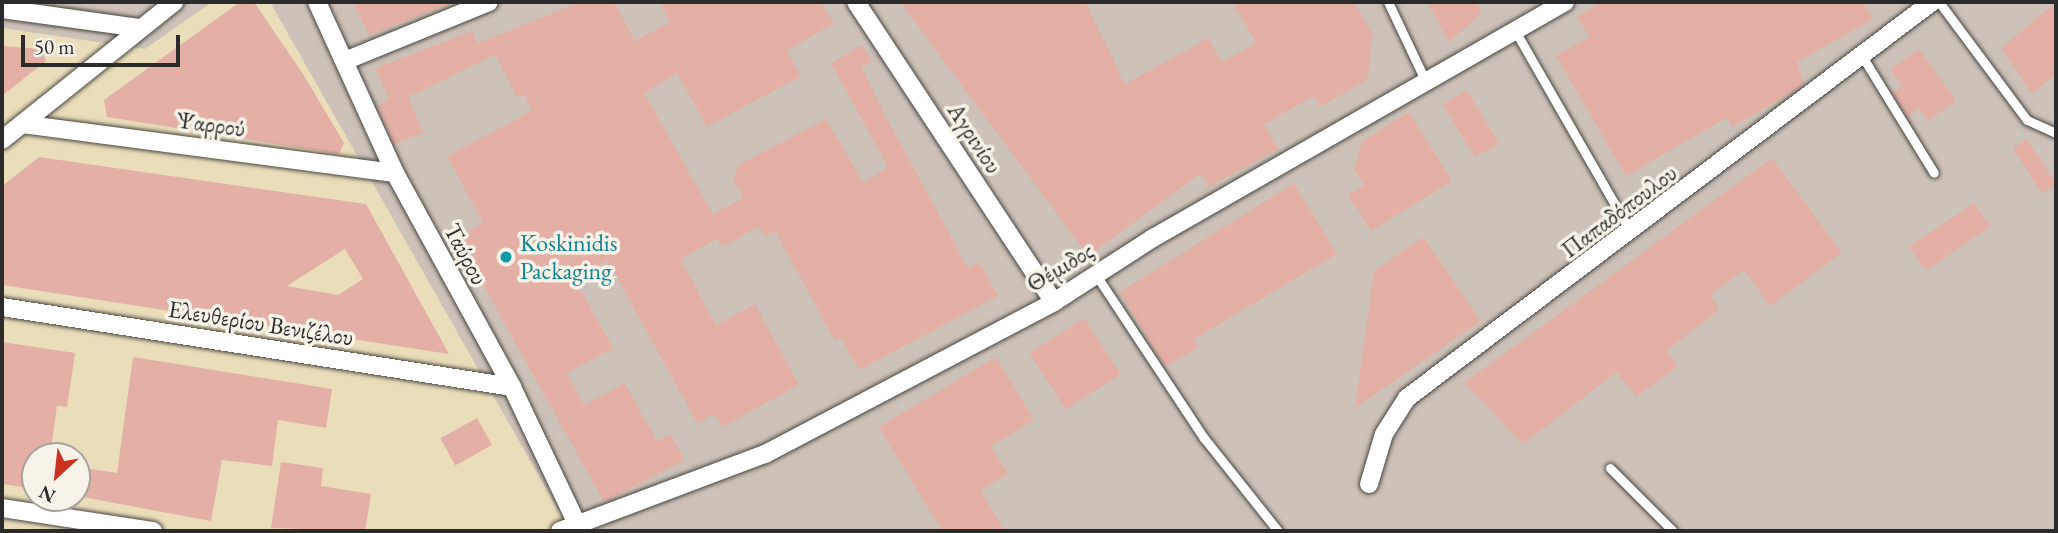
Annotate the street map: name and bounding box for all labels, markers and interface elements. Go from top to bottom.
scale bar [24,21,184,65]
text: 50 m [34,33,75,60]
street label: Αγρινίου [942,97,1008,179]
street label: Ψαρρού [175,105,247,143]
street label: Παπαδόπουλου [1555,158,1683,264]
street label: Ταύρου [438,218,494,290]
place label: Koskinidis Packaging [520,229,617,285]
street label: Θέμιδος [1021,236,1099,298]
marker: Koskinidis Packaging [498,249,514,265]
street label: Ελευθερίου Βενιζέλου [166,294,356,352]
north arrow [21,442,91,512]
text: N [35,480,60,509]

